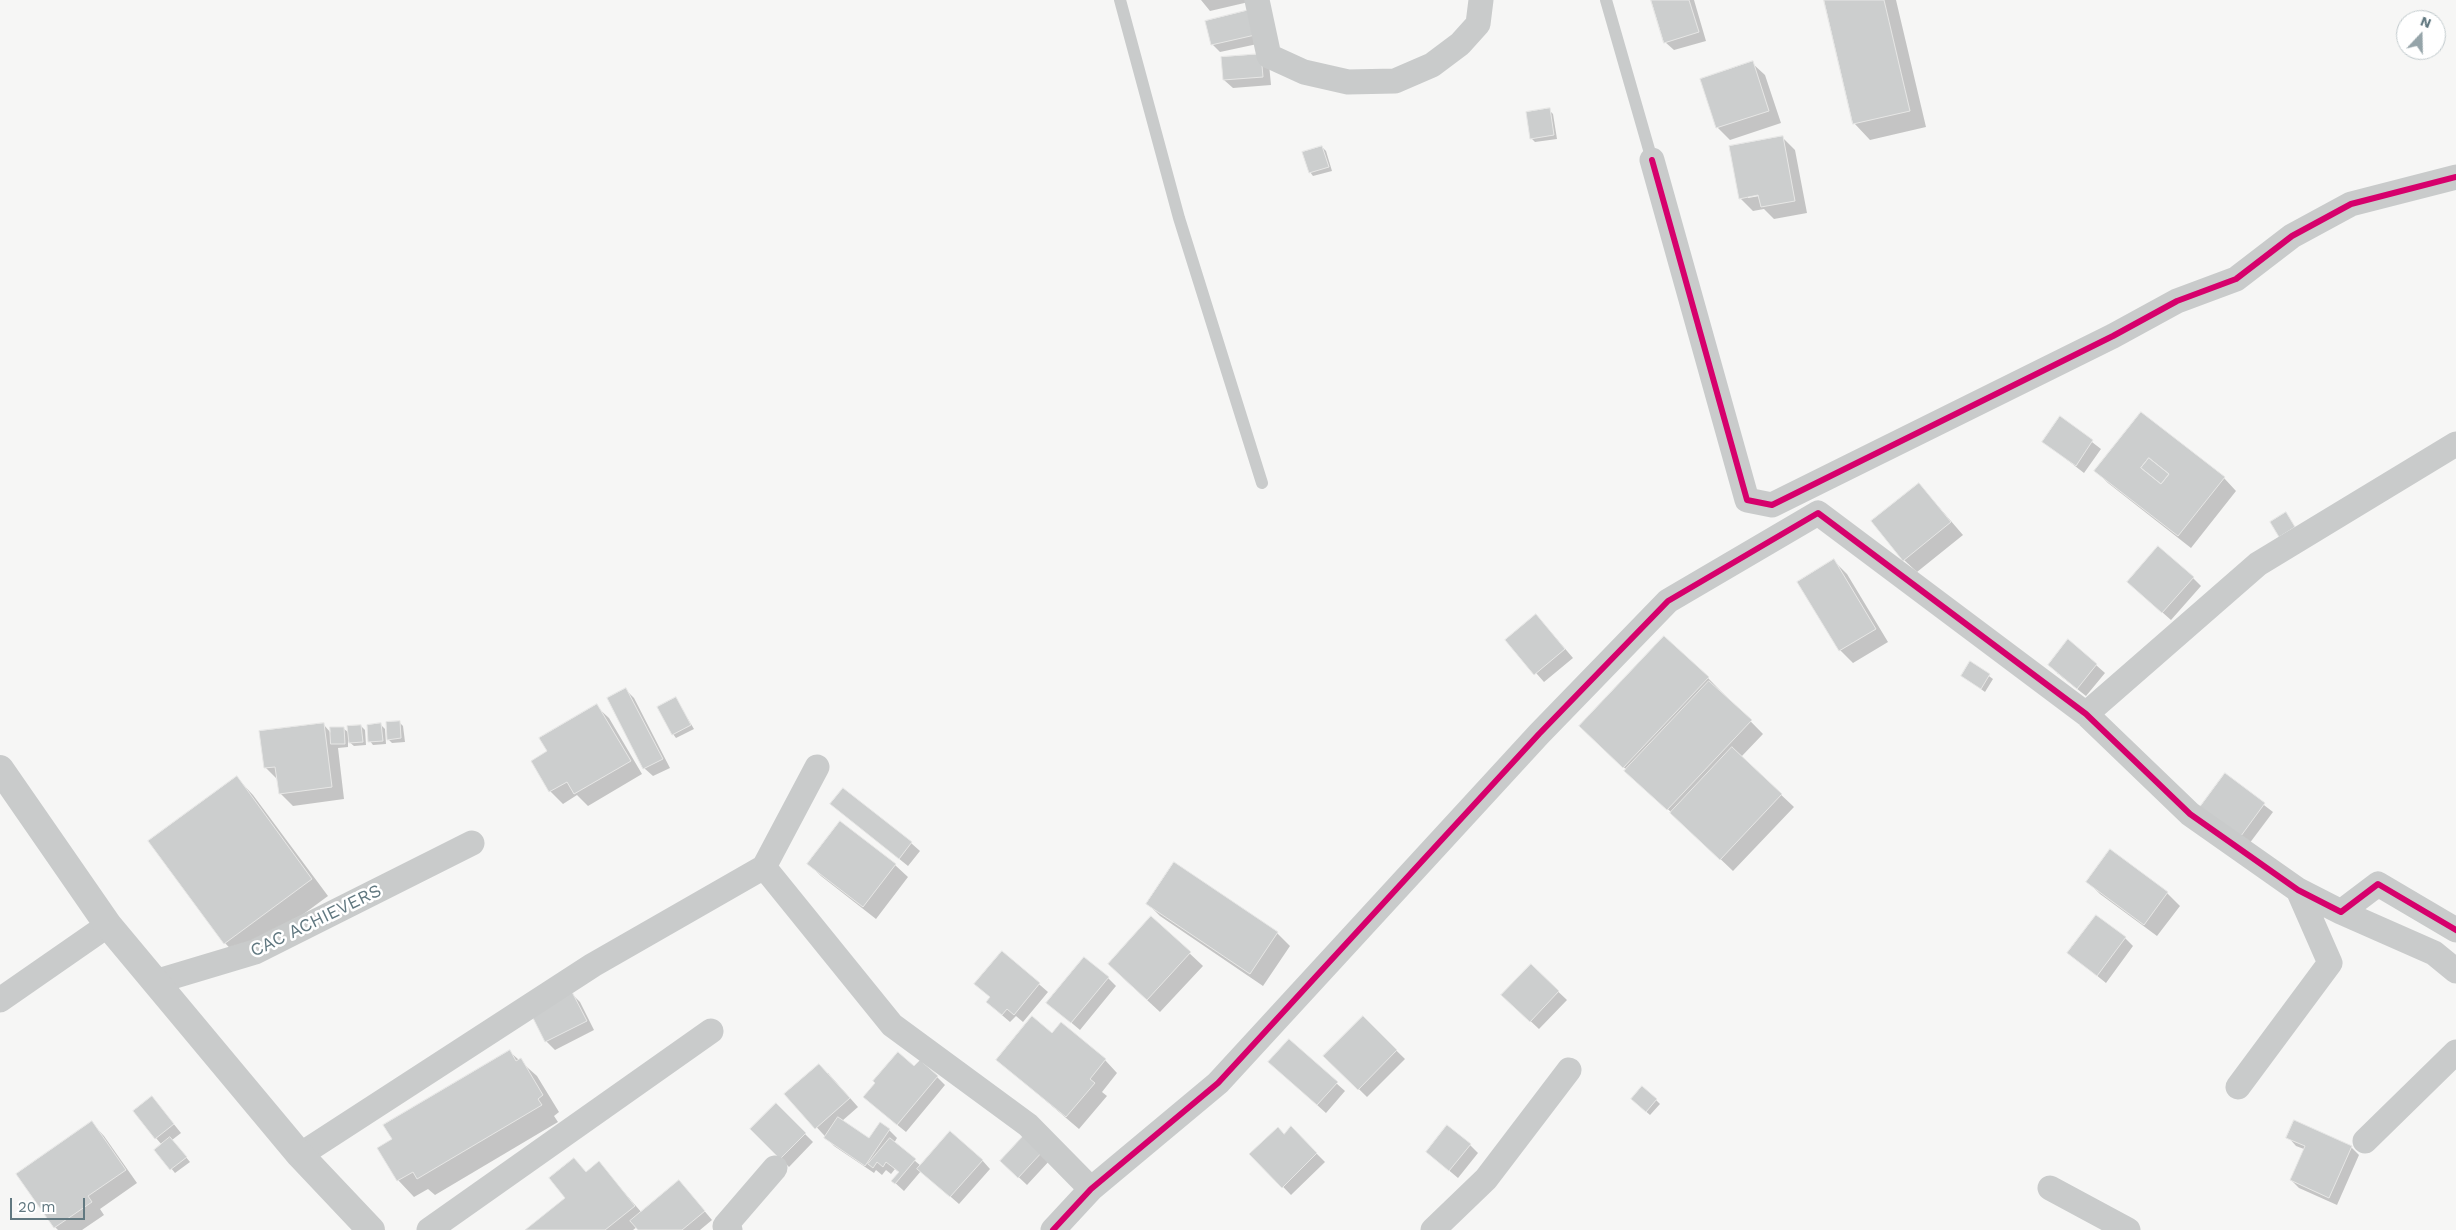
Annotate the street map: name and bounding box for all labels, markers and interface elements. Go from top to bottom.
north arrow [2396,10,2446,60]
text: N [2418,13,2434,31]
street label: CAC ACHIEVERS [247,880,385,962]
scale bar [12,1188,88,1220]
text: 20 m [18,1198,56,1216]

